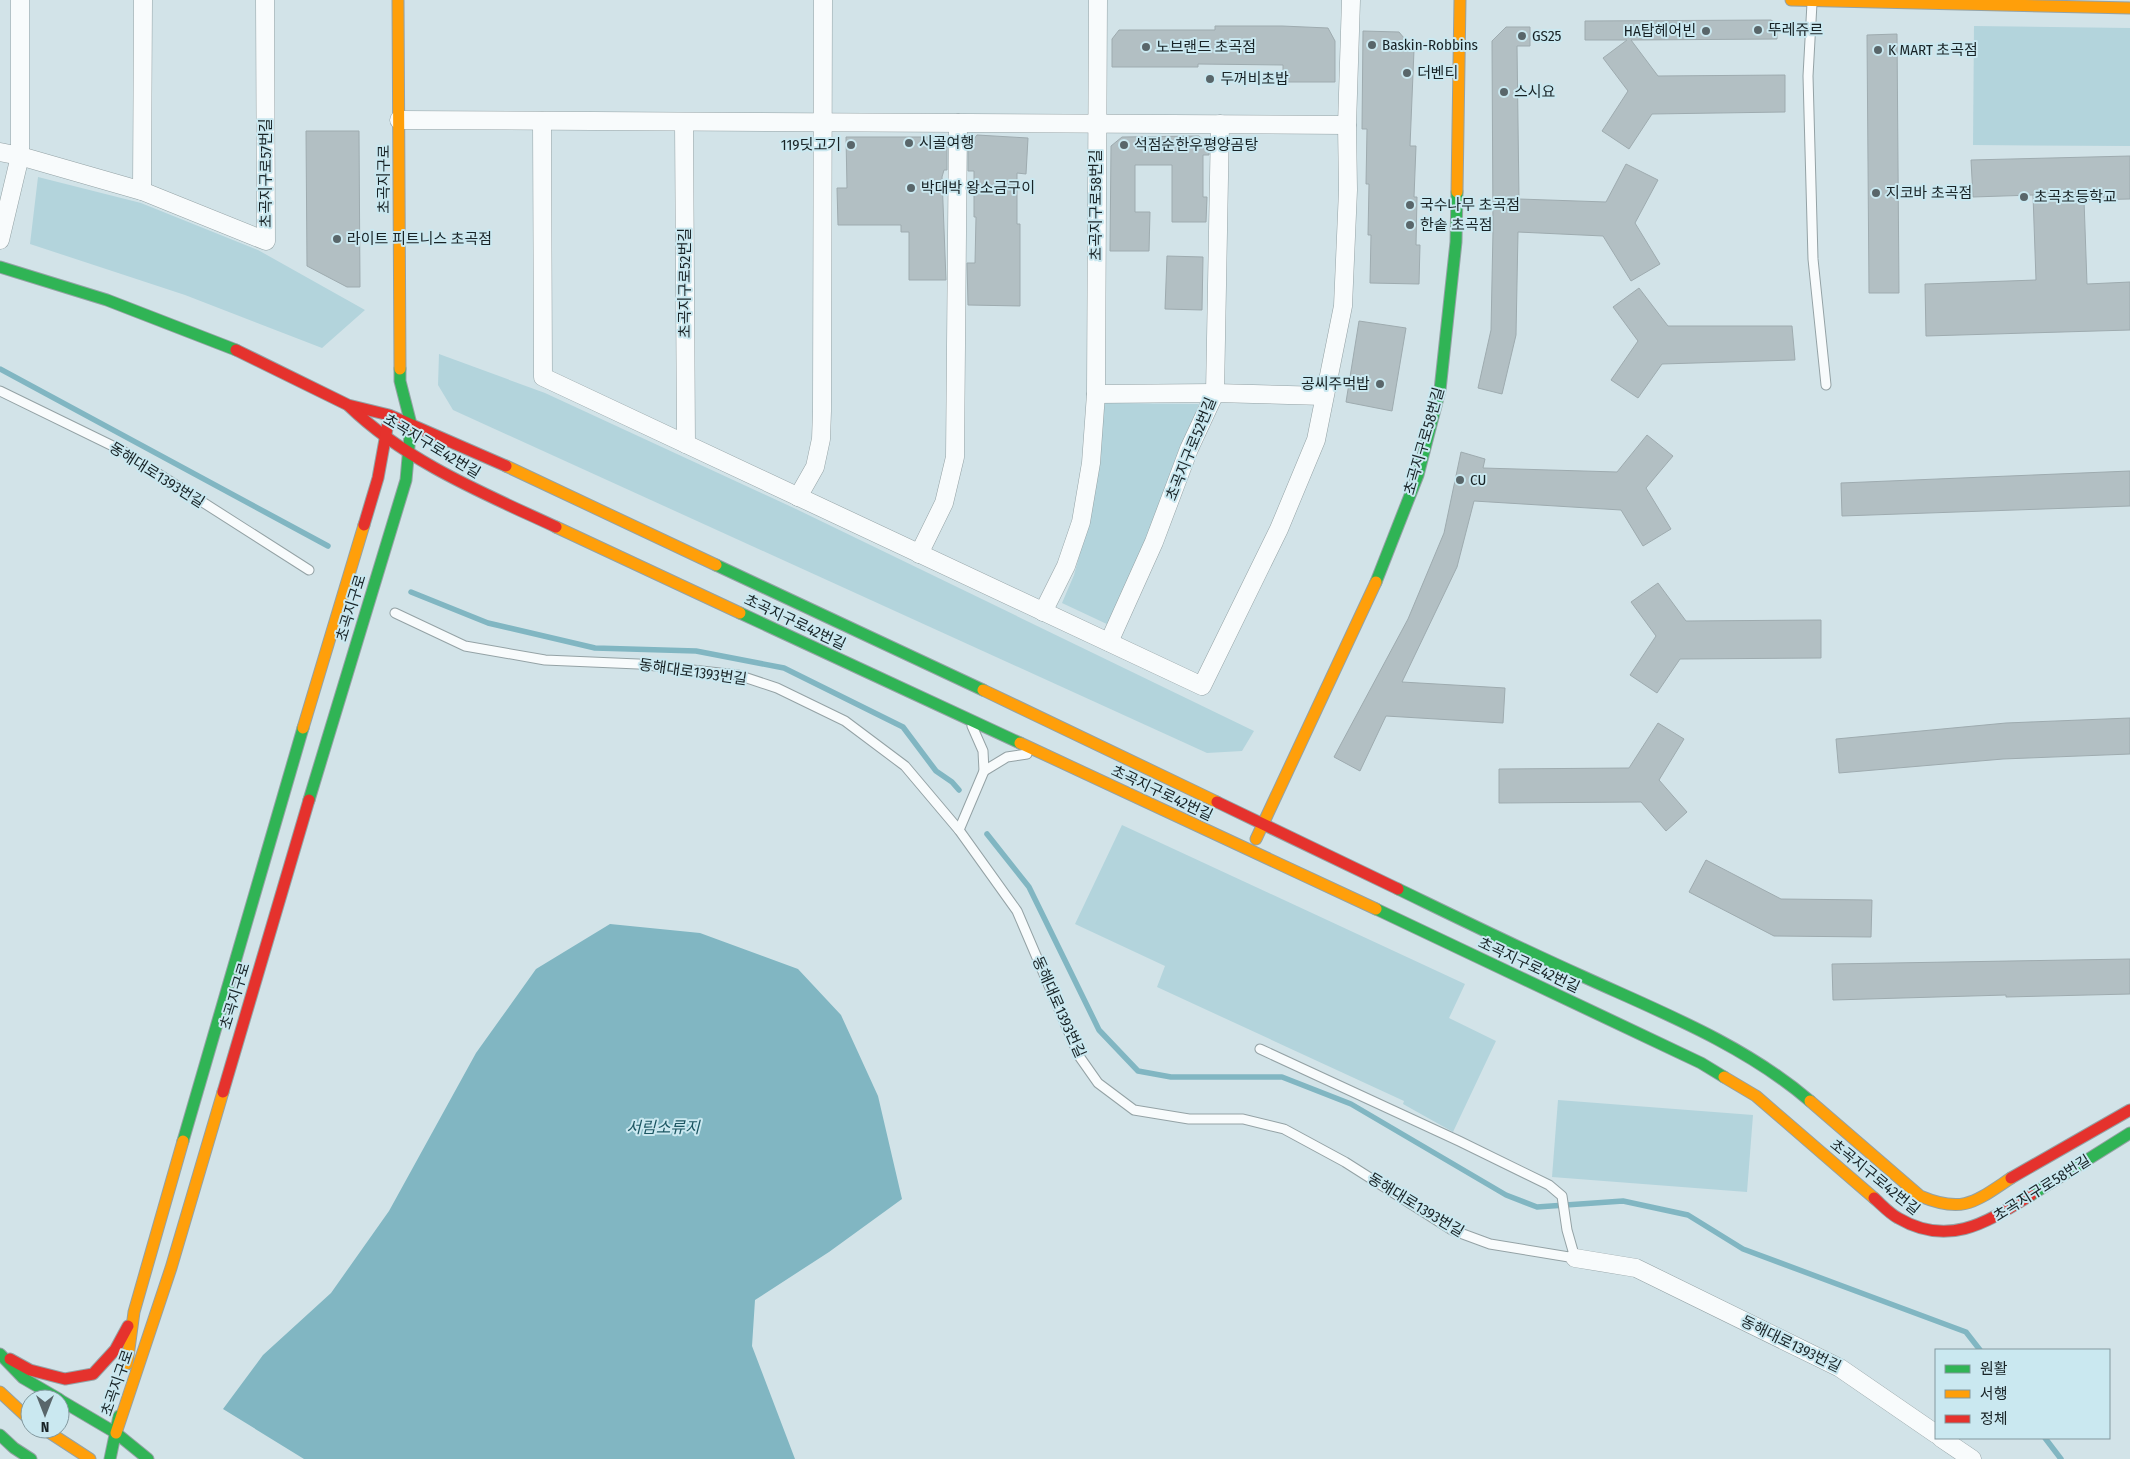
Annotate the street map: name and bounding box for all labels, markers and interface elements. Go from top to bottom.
place label: 뚜레쥬르 [1768,21,1823,39]
place label: HA탑헤어빈 [1624,22,1696,40]
marker: 뚜레쥬르 [1752,24,1764,36]
marker: HA탑헤어빈 [1700,25,1712,37]
place label: GS25 [1532,27,1562,45]
marker: GS25 [1516,30,1528,42]
place label: Baskin-Robbins [1382,36,1478,54]
place label: 노브랜드 초곡점 [1156,38,1256,56]
marker: Baskin-Robbins [1366,39,1378,51]
marker: 노브랜드 초곡점 [1140,41,1152,53]
place label: K MART 초곡점 [1888,41,1978,59]
marker: K MART 초곡점 [1872,44,1884,56]
place label: 더벤티 [1417,64,1458,82]
marker: 더벤티 [1401,67,1413,79]
place label: 두꺼비초밥 [1220,70,1289,88]
marker: 두꺼비초밥 [1204,73,1216,85]
place label: 스시요 [1514,83,1556,101]
marker: 스시요 [1498,86,1510,98]
street label: 초곡지구로57번길 [257,118,275,228]
place label: 시골여행 [919,134,974,152]
place label: 119딧고기 [781,136,841,154]
place label: 석점순한우평양곰탕 [1134,136,1258,154]
marker: 시골여행 [903,137,915,149]
marker: 119딧고기 [845,139,857,151]
marker: 석점순한우평양곰탕 [1118,139,1130,151]
street label: 초곡지구로 [375,144,393,214]
street label: 초곡지구로58번길 [1087,150,1105,261]
place label: 박대박 왕소금구이 [921,179,1035,197]
marker: 박대박 왕소금구이 [905,182,917,194]
place label: 지코바 초곡점 [1886,184,1972,202]
marker: 지코바 초곡점 [1870,187,1882,199]
place label: 초곡초등학교 [2034,188,2117,206]
marker: 초곡초등학교 [2018,191,2030,203]
place label: 국수나무 초곡점 [1420,196,1520,214]
marker: 국수나무 초곡점 [1404,199,1416,211]
place label: 한솥 초곡점 [1420,216,1493,234]
marker: 한솥 초곡점 [1404,219,1416,231]
street label: 초곡지구로52번길 [676,228,694,338]
place label: 라이트 피트니스 초곡점 [347,230,492,248]
marker: 라이트 피트니스 초곡점 [331,233,343,245]
place label: 공씨주먹밥 [1301,375,1370,393]
marker: 공씨주먹밥 [1374,378,1386,390]
street label: 초곡지구로58번길 [1400,385,1448,497]
street label: 초곡지구로52번길 [1162,395,1220,503]
street label: 초곡지구로42번길 [380,410,484,482]
street label: 동해대로1393번길 [106,438,208,512]
place label: CU [1470,471,1486,489]
marker: CU [1454,474,1466,486]
street label: 초곡지구로 [332,572,370,644]
street label: 초곡지구로42번길 [741,591,849,653]
street label: 동해대로1393번길 [638,656,748,688]
street label: 초곡지구로42번길 [1108,762,1216,824]
street label: 초곡지구로42번길 [1475,934,1583,996]
street label: 동해대로1393번길 [1029,954,1089,1060]
street label: 초곡지구로 [216,960,254,1032]
water label: 서림소류지 [626,1118,701,1137]
street label: 초곡지구로42번길 [1826,1135,1924,1219]
street label: 초곡지구로58번길 [1990,1151,2094,1225]
street label: 동해대로1393번길 [1365,1169,1467,1241]
street label: 동해대로1393번길 [1738,1312,1844,1376]
street label: 초곡지구로 [97,1347,137,1419]
legend [1935,1349,2110,1439]
text: 원활 [1980,1360,2008,1378]
text: 서행 [1980,1385,2008,1403]
north arrow [20,1389,70,1439]
text: 정체 [1980,1410,2008,1428]
text: N [41,1418,49,1435]

